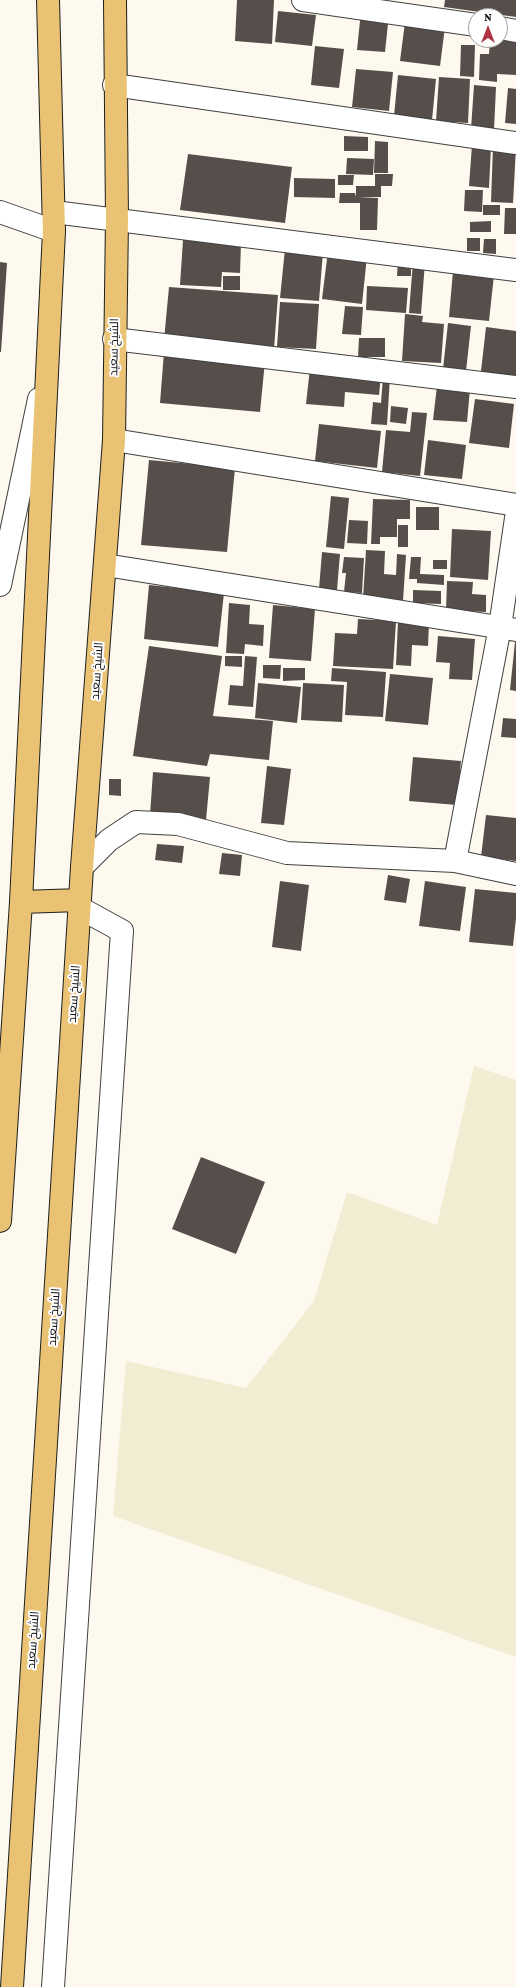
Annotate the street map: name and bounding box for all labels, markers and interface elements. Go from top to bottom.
north arrow [468,8,508,48]
text: N [484,11,492,23]
street label: الشيخ سعيد [106,318,122,376]
street label: الشيخ سعيد [88,642,106,700]
street label: الشيخ سعيد [65,965,83,1023]
street label: الشيخ سعيد [45,1288,63,1346]
street label: الشيخ سعيد [24,1611,42,1669]

